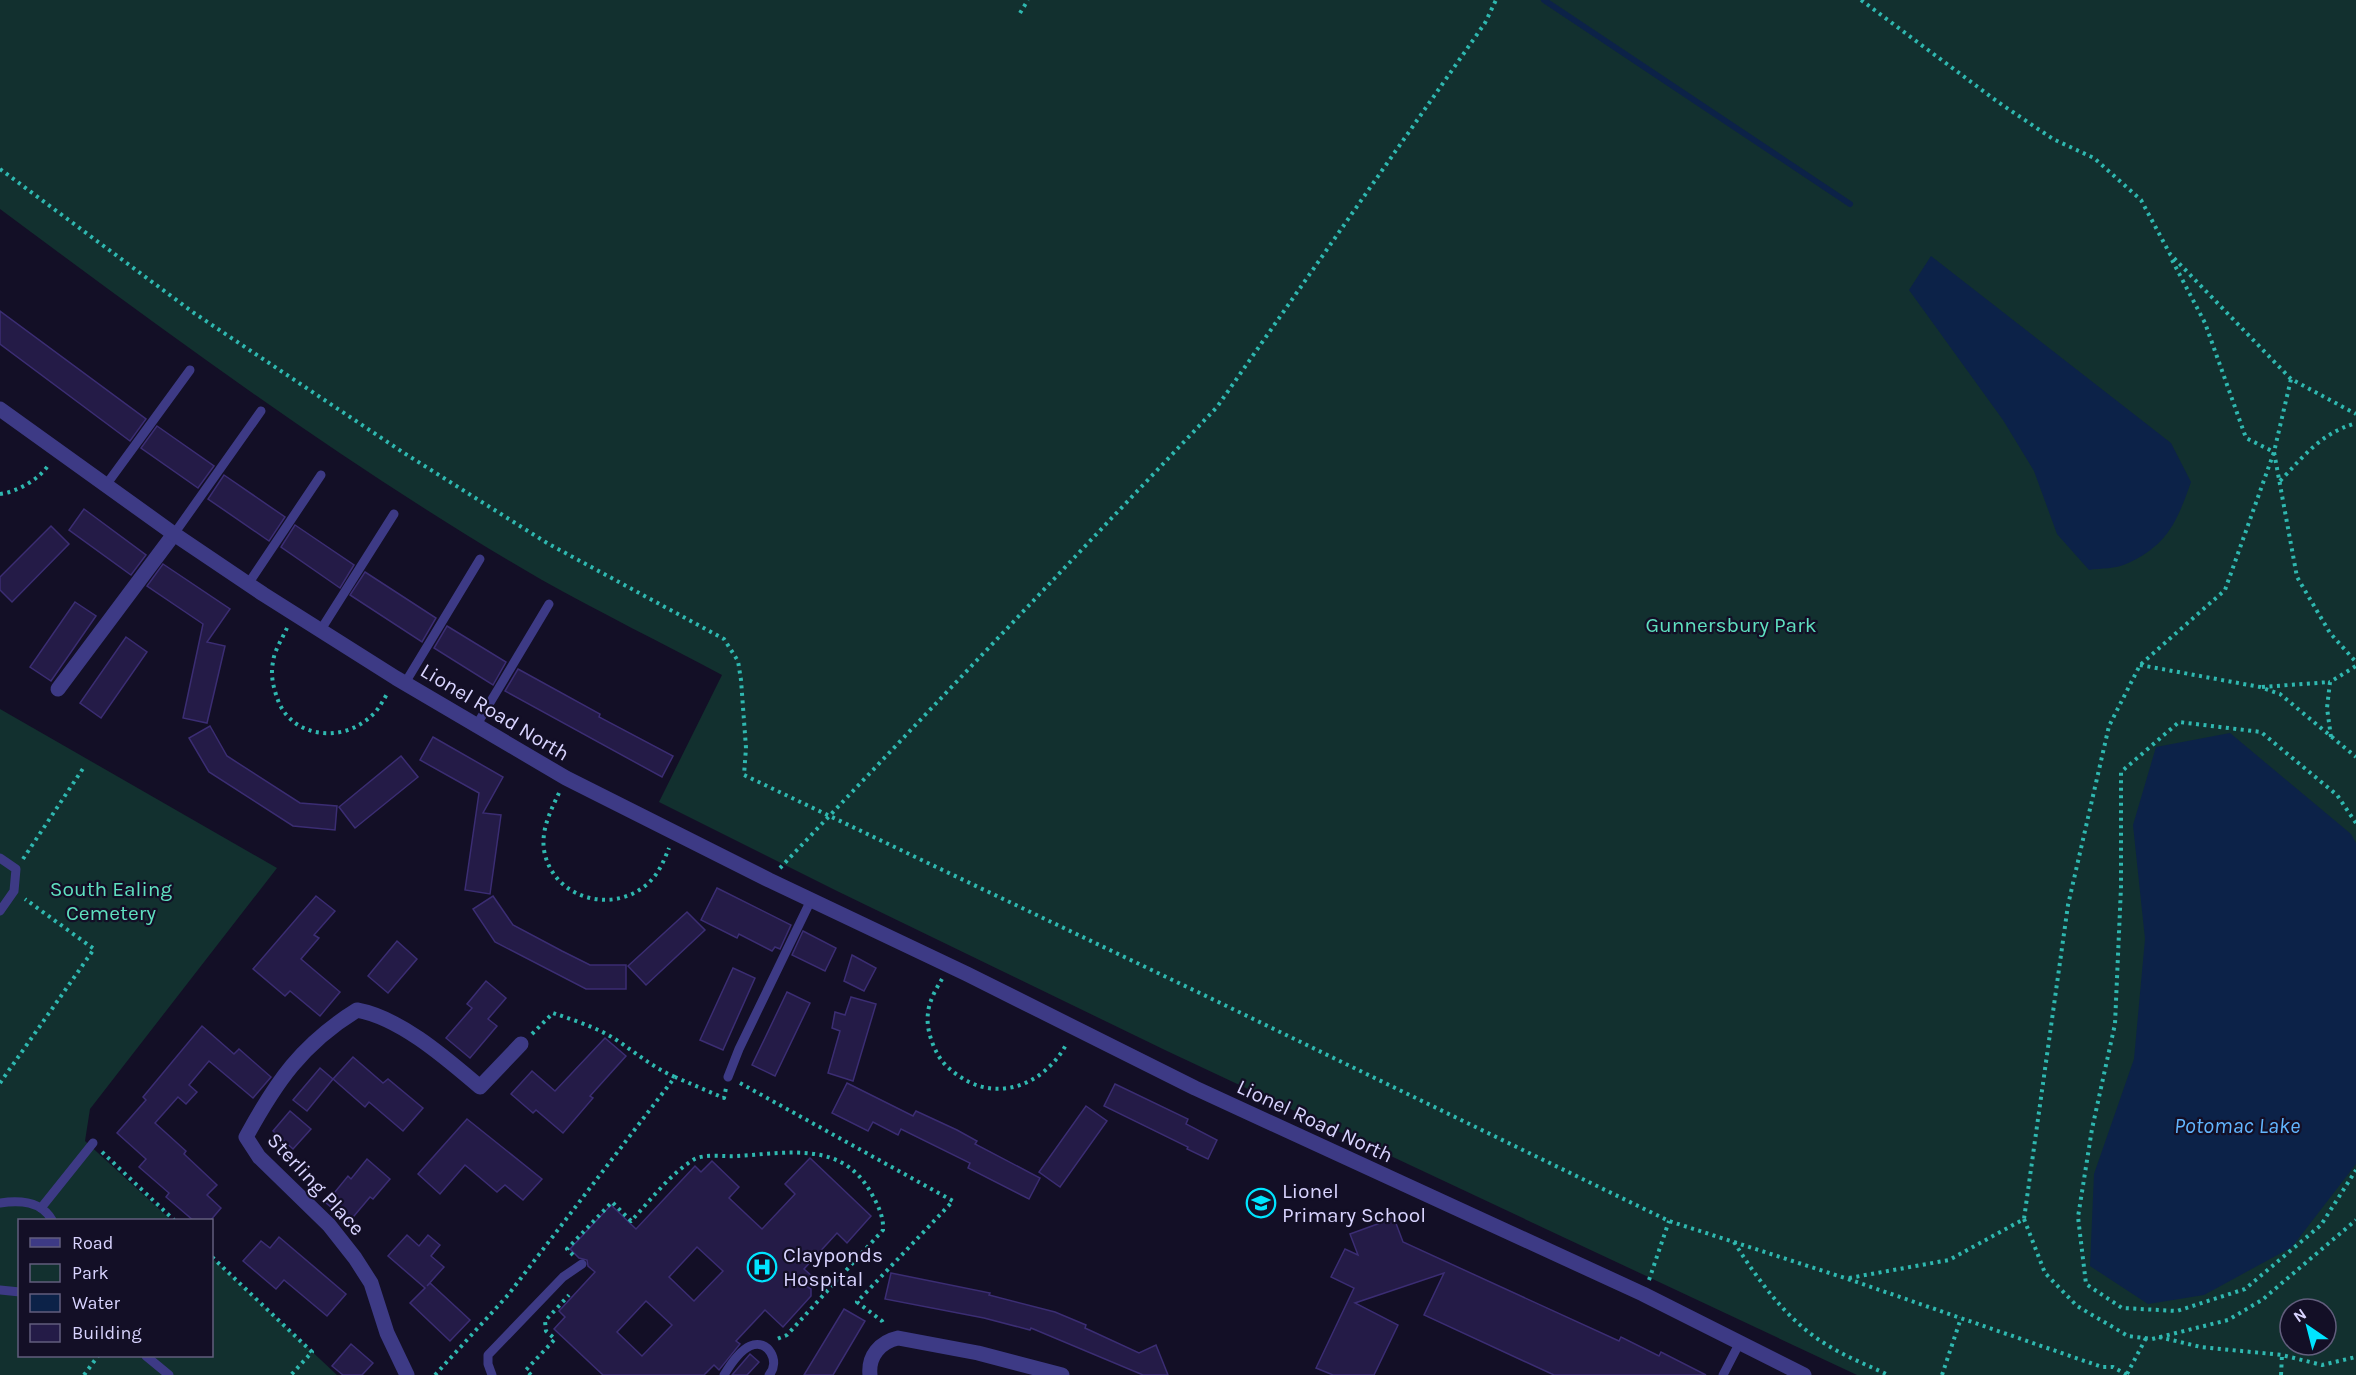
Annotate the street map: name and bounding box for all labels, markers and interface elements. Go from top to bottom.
park label: Gunnersbury Park [1645,613,1817,637]
street label: Lionel Road North [416,658,574,766]
park label: South Ealing Cemetery [50,877,172,925]
street label: Lionel Road North [1233,1074,1397,1168]
water label: Potomac Lake [2174,1113,2300,1139]
street label: Sterling Place [262,1128,370,1240]
place label: Lionel Primary School [1282,1179,1426,1227]
school or university icon: Lionel Primary School [1245,1187,1277,1219]
legend [18,1219,213,1357]
text: Road [72,1232,113,1254]
place label: Clayponds Hospital [783,1243,883,1291]
hospital icon: Clayponds Hospital [746,1251,778,1283]
text: Park [72,1262,109,1284]
text: Water [72,1292,120,1314]
north arrow [2278,1297,2338,1357]
text: N [2290,1304,2310,1326]
text: Building [72,1322,142,1344]

